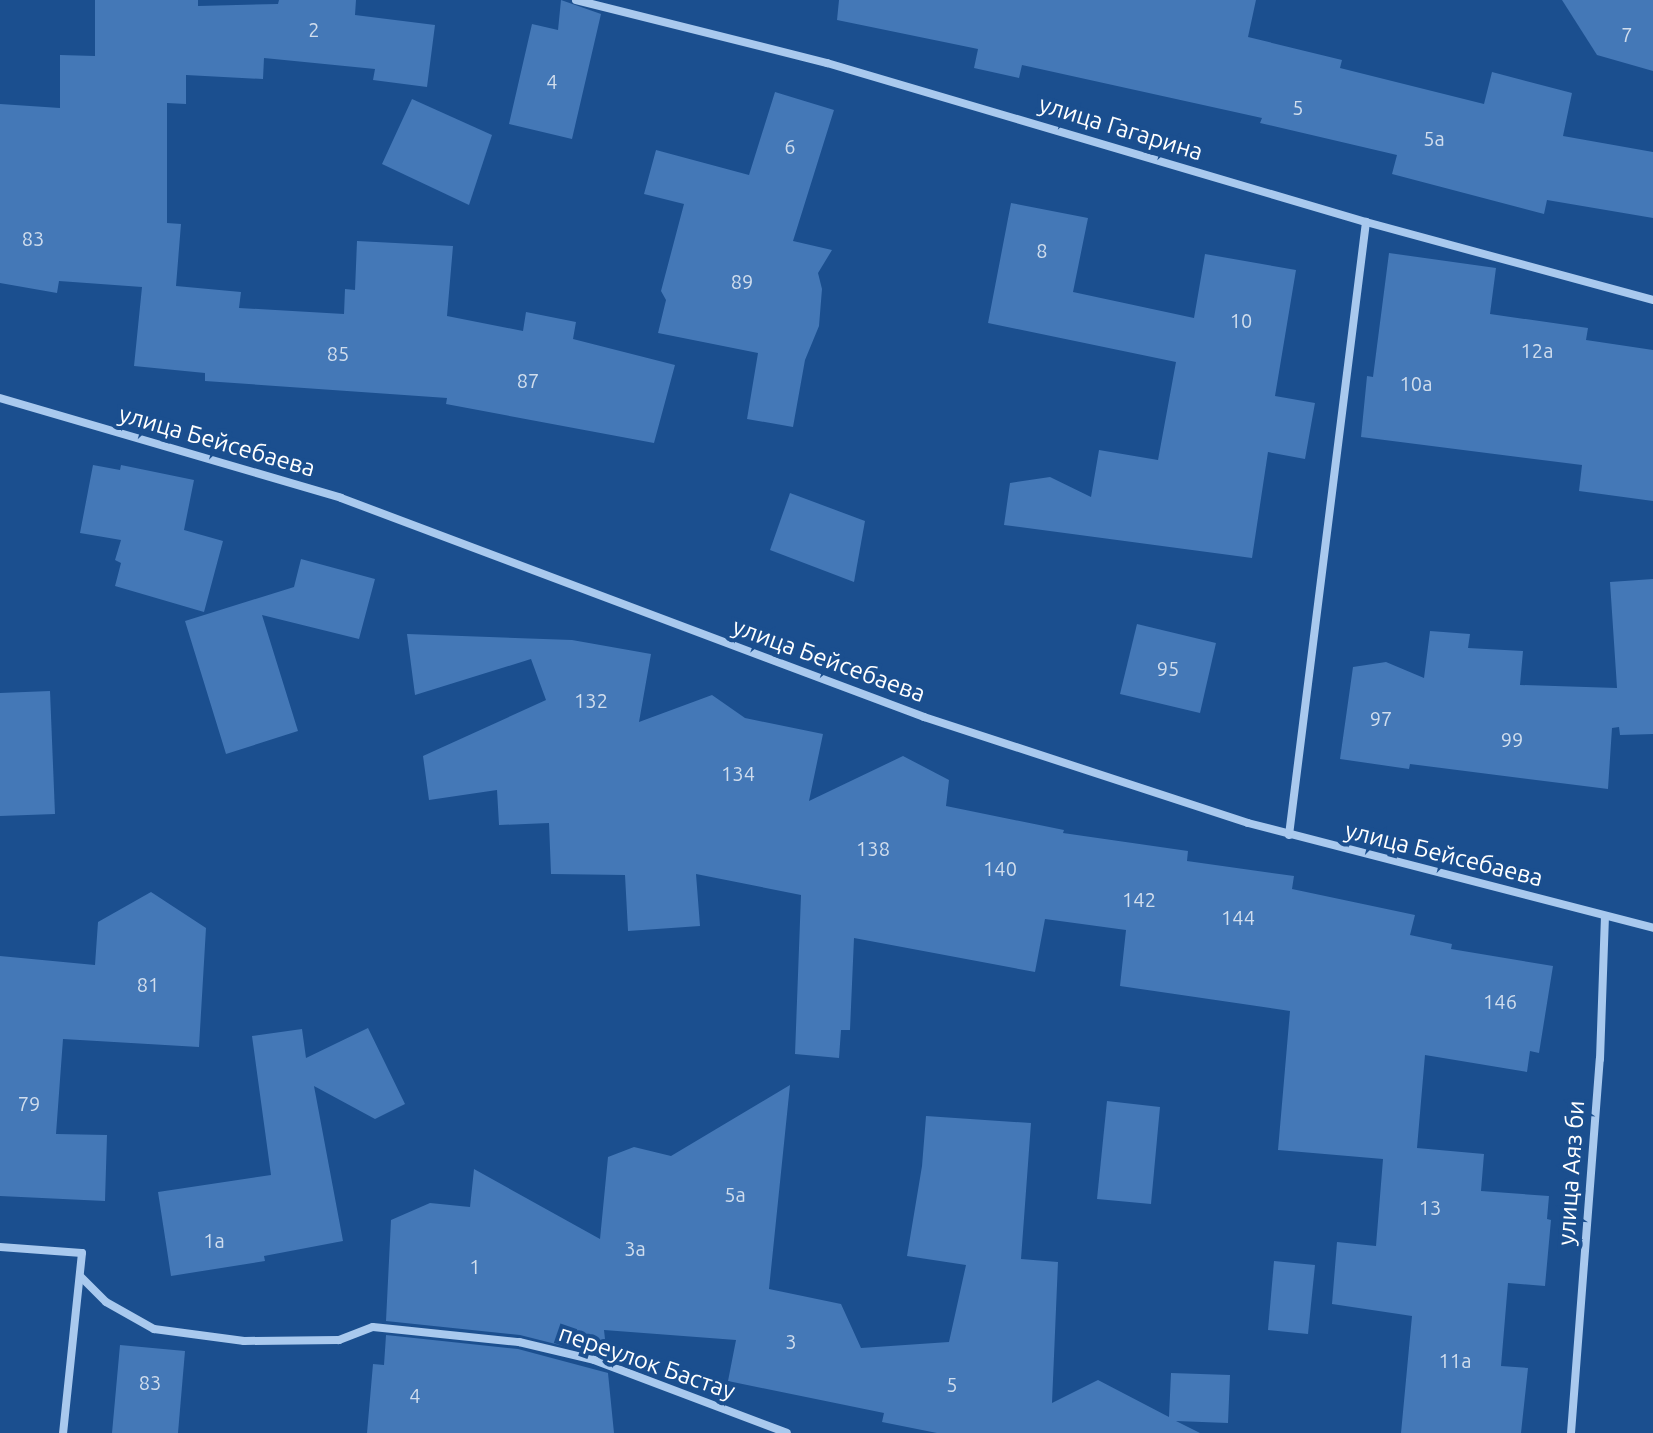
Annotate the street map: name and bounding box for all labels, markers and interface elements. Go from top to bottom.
house number: 2 [308,17,320,41]
house number: 7 [1621,22,1633,46]
house number: 4 [546,69,558,93]
street label: улица Гагарина [1036,89,1206,167]
house number: 5 [1292,95,1304,119]
house number: 5а [1423,126,1445,150]
house number: 6 [784,134,796,158]
house number: 83 [22,226,44,250]
house number: 8 [1036,238,1048,262]
house number: 89 [731,269,753,293]
house number: 10 [1230,308,1252,332]
house number: 12а [1521,338,1553,362]
house number: 85 [327,341,349,365]
house number: 87 [517,368,539,392]
house number: 10а [1400,371,1432,395]
street label: улица Бейсебаева [115,399,319,483]
street label: улица Бейсебаева [729,612,929,708]
house number: 95 [1157,656,1179,680]
house number: 132 [574,688,608,712]
house number: 97 [1370,706,1392,730]
house number: 99 [1501,727,1523,751]
house number: 134 [721,761,755,785]
street label: улица Бейсебаева [1342,815,1546,893]
house number: 138 [856,836,890,860]
house number: 140 [983,856,1017,880]
house number: 142 [1122,887,1156,911]
house number: 144 [1221,905,1255,929]
house number: 81 [137,972,159,996]
house number: 146 [1483,989,1517,1013]
house number: 79 [18,1091,40,1115]
street label: улица Аяз би [1552,1099,1590,1247]
house number: 5а [724,1182,746,1206]
house number: 13 [1419,1195,1441,1219]
house number: 1а [203,1228,225,1252]
house number: 3а [624,1236,646,1260]
house number: 1 [469,1254,481,1278]
street label: переулок Бастау [555,1318,739,1406]
house number: 3 [785,1329,797,1353]
house number: 11а [1439,1348,1471,1372]
house number: 83 [139,1370,161,1394]
house number: 5 [946,1372,958,1396]
house number: 4 [409,1383,421,1407]

